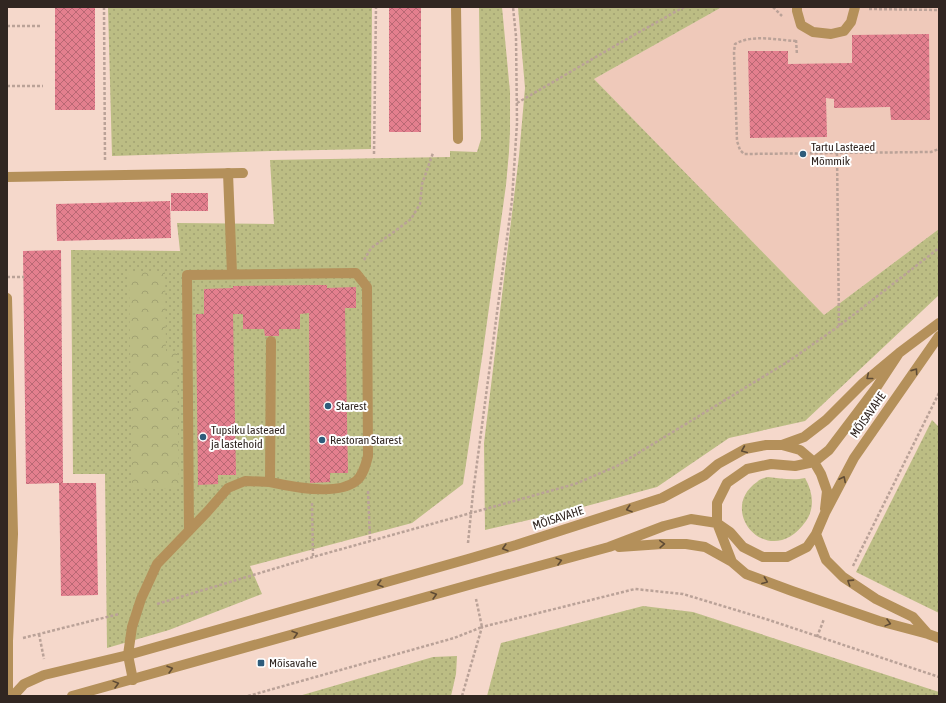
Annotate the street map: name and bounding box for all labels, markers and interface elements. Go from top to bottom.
place label: Tartu Lasteaed Mõmmik [811,140,875,168]
marker: Tartu Lasteaed Mõmmik [798,149,808,159]
one-way arrow [910,368,918,375]
one-way arrow [867,373,874,380]
street label: MÕISAVAHE [847,390,889,440]
place label: Starest [336,399,367,413]
marker: Starest [323,401,333,411]
place label: Tupsiku lasteaed ja lastehoid [210,423,285,451]
marker: Tupsiku lasteaed ja lastehoid [198,432,208,442]
place label: Restoran Starest [330,433,402,447]
marker: Restoran Starest [317,435,327,445]
one-way arrow [740,446,747,454]
one-way arrow [838,476,846,483]
street label: MÕISAVAHE [531,503,585,533]
one-way arrow [625,504,632,513]
one-way arrow [659,540,665,549]
one-way arrow [502,543,509,552]
one-way arrow [556,557,563,566]
one-way arrow [762,576,769,584]
one-way arrow [377,579,384,588]
one-way arrow [847,579,854,586]
one-way arrow [430,591,437,600]
one-way arrow [884,618,891,627]
one-way arrow [292,630,299,639]
place label: Mõisavahe [269,656,317,670]
marker: Mõisavahe [256,658,266,668]
one-way arrow [166,665,173,674]
one-way arrow [112,680,119,689]

